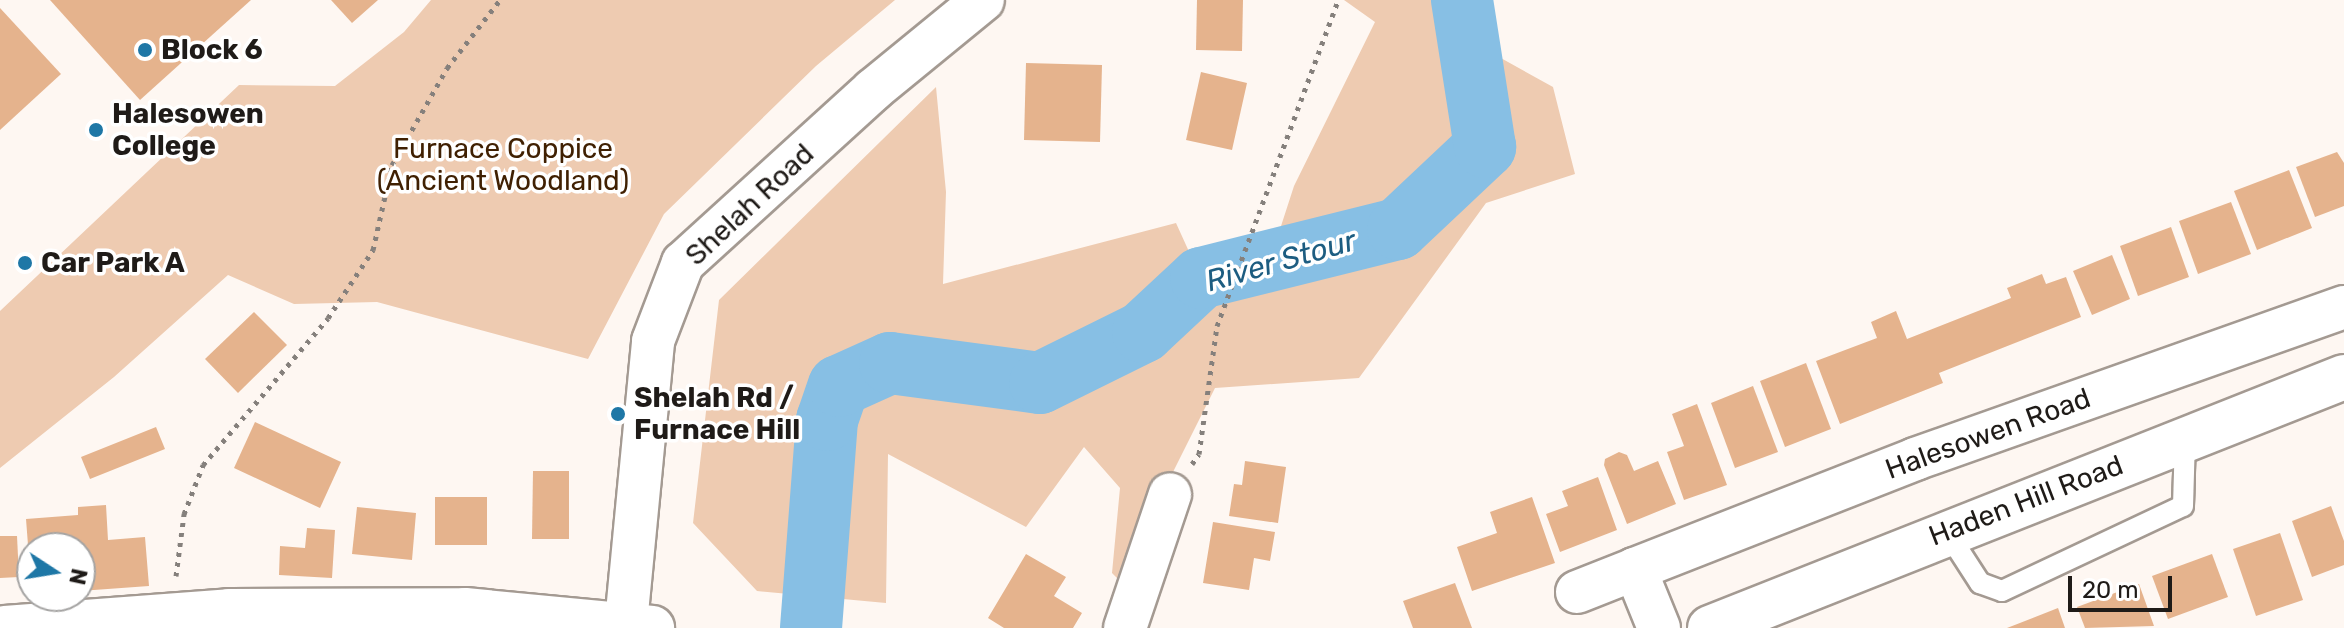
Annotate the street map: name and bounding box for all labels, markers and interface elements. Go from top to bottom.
place label: Block 6 [161,33,263,67]
marker: Block 6 [136,41,154,59]
place label: Halesowen College [112,97,264,163]
marker: Halesowen College [87,121,105,139]
park label: Furnace Coppice (Ancient Woodland) [377,132,629,198]
street label: Shelah Road [679,137,821,273]
water label: River Stour [1201,222,1361,300]
place label: Car Park A [41,246,186,280]
marker: Car Park A [16,254,34,272]
place label: Shelah Rd / Furnace Hill [634,381,800,447]
street label: Halesowen Road [1881,381,2095,487]
marker: Shelah Rd / Furnace Hill [609,405,627,423]
street label: Haden Hill Road [1924,449,2128,553]
north arrow [16,532,96,612]
scale bar [2072,560,2176,610]
text: N [63,566,93,587]
text: 20 m [2082,576,2139,604]

